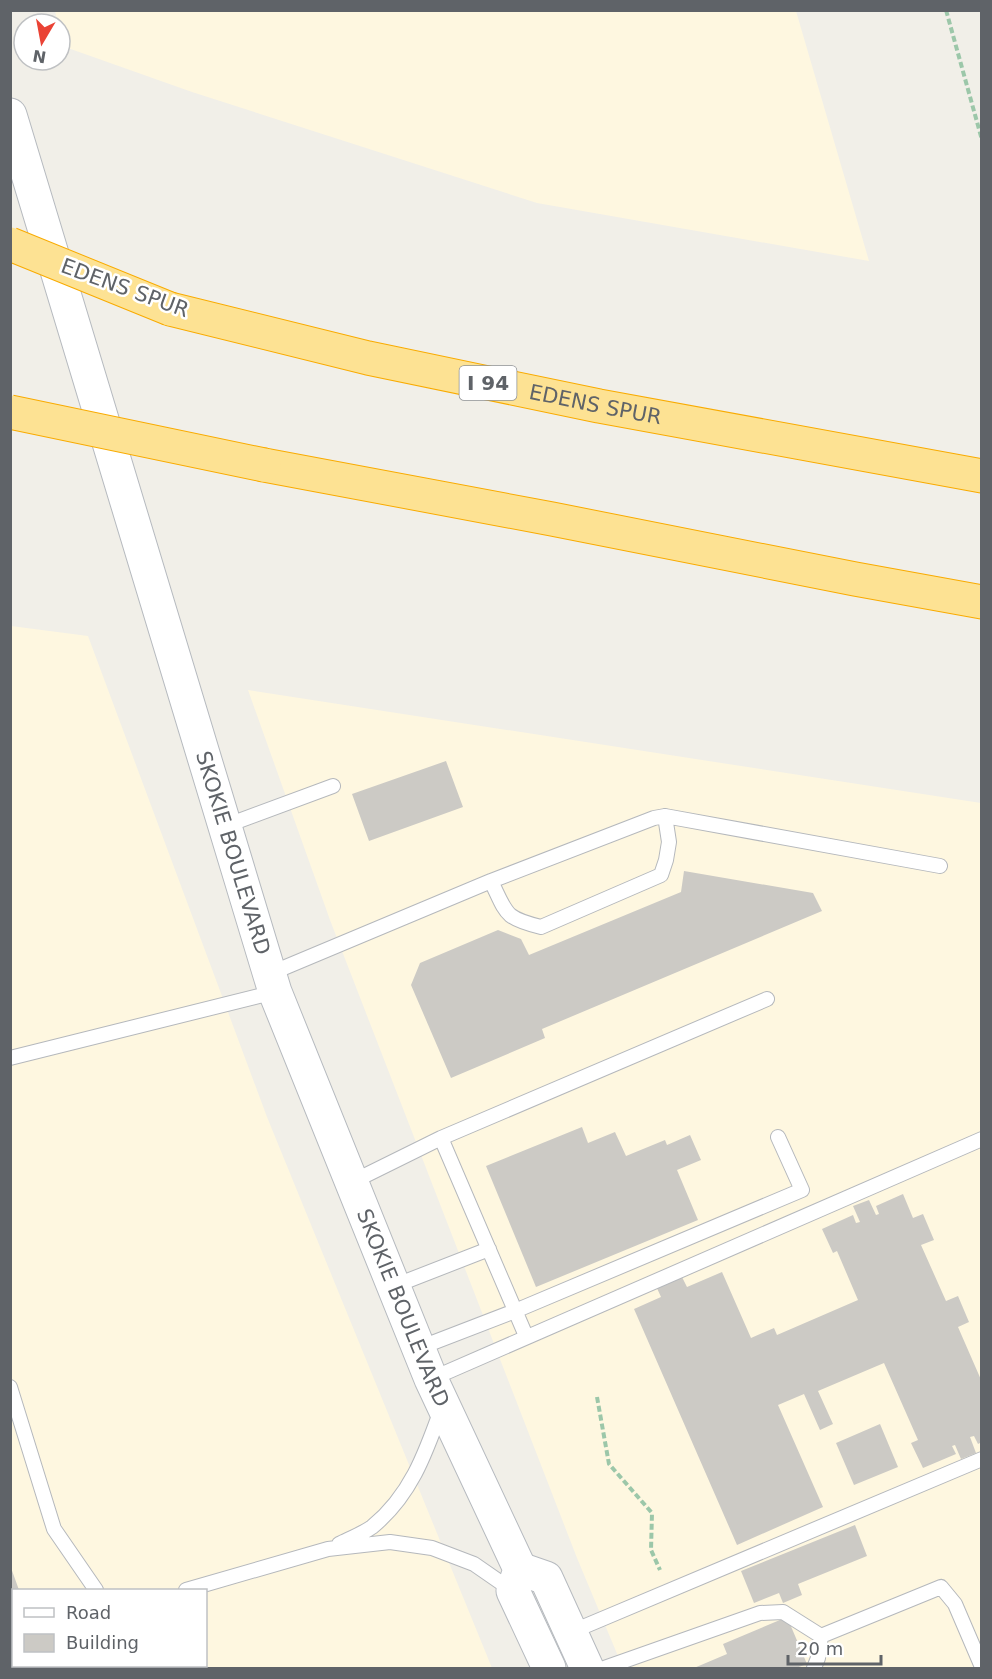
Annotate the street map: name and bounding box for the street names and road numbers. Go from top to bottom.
street label: EDENS SPUR [58,254,192,322]
road number: I 94 [460,366,516,400]
street label: EDENS SPUR [527,380,663,429]
street label: SKOKIE BOULEVARD [191,748,275,958]
street label: SKOKIE BOULEVARD [352,1206,454,1411]

